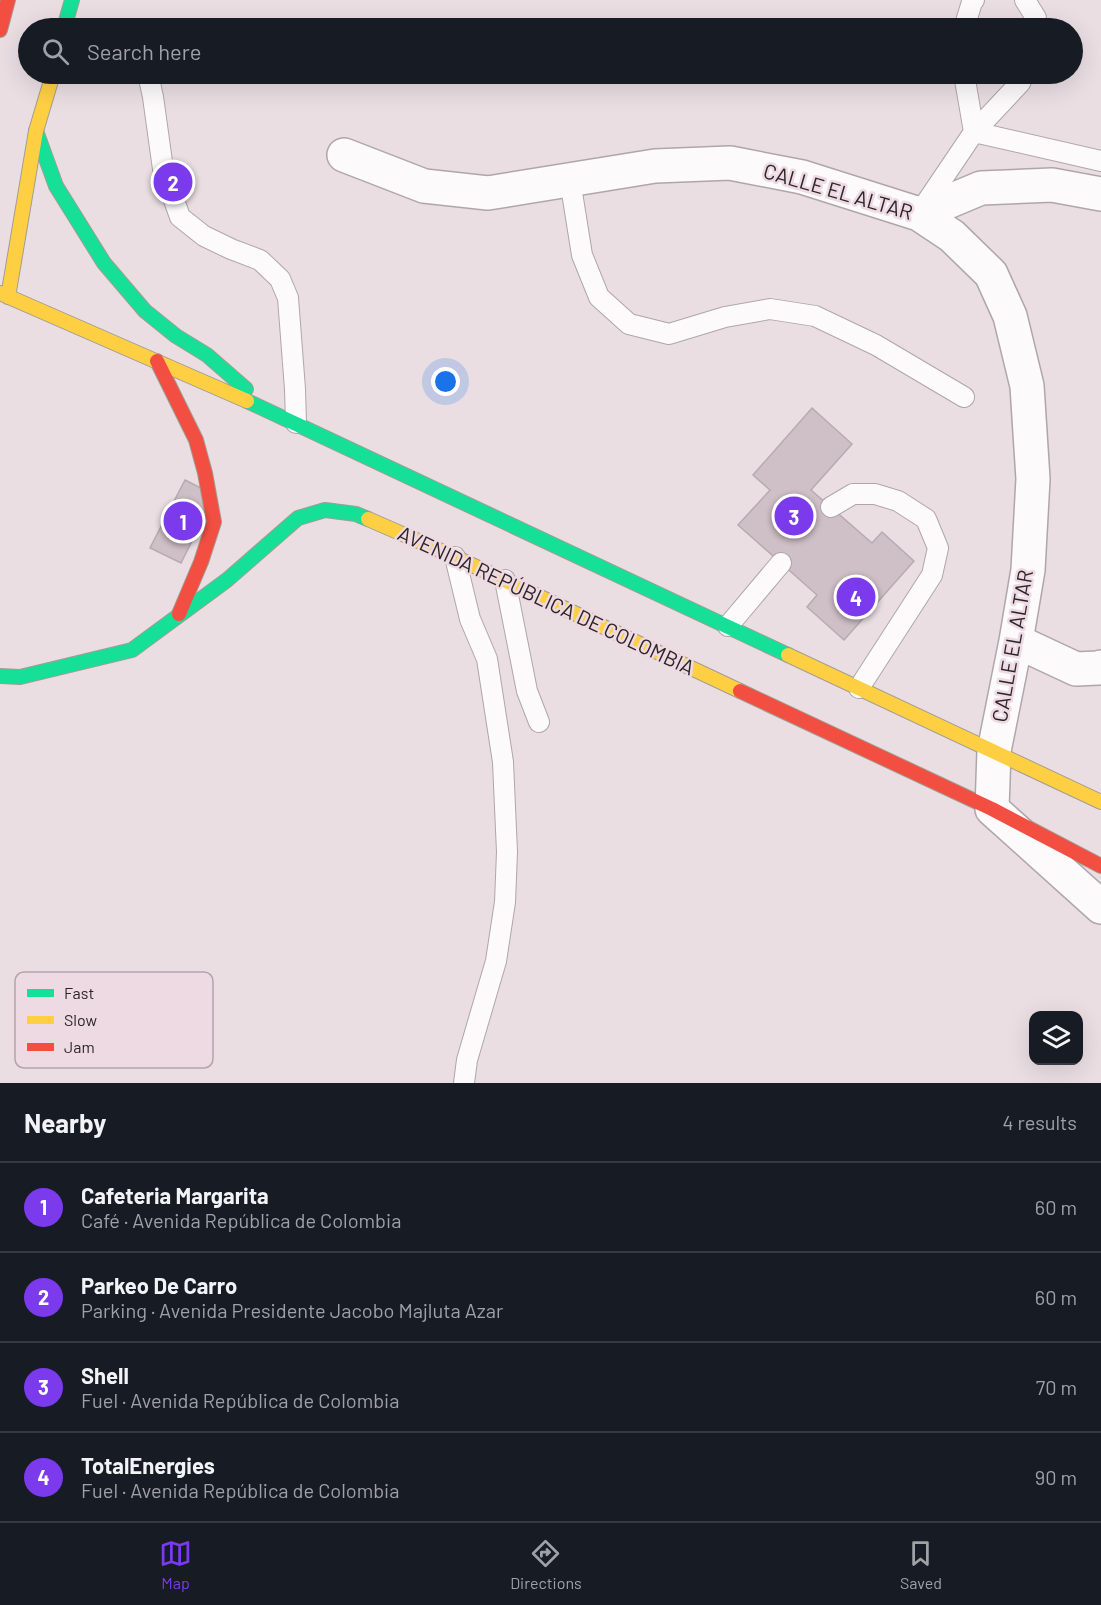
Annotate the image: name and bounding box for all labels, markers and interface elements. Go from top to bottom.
search box [18,18,1083,84]
icon: search [39,35,72,68]
text: Search here [87,38,201,64]
street label: CALLE EL ALTAR [761,157,916,224]
pin: 2 [154,160,192,204]
your location [431,367,460,396]
pin: 3 [774,494,814,538]
pin: 1 [164,498,202,544]
street label: AVENIDA REPÚBLICA DE COLOMBIA [394,520,699,680]
street label: CALLE EL ALTAR [986,568,1037,724]
pin: 4 [836,574,876,620]
legend [15,972,213,1068]
text: Fast [64,983,94,1002]
text: Slow [64,1010,97,1029]
map controls [1029,1011,1083,1065]
button: layers [1029,1011,1083,1065]
text: Jam [64,1037,95,1056]
text: Nearby [24,1107,106,1138]
text: 4 results [1002,1110,1077,1134]
text: Cafeteria Margarita [81,1182,269,1208]
text: 1 [40,1195,47,1219]
text: 60 m [1035,1195,1077,1219]
text: Café · Avenida República de Colombia [81,1208,401,1232]
text: Parkeo De Carro [81,1272,237,1298]
text: 2 [38,1285,49,1309]
text: 60 m [1035,1285,1077,1309]
text: Parking · Avenida Presidente Jacobo Majluta Azar [81,1298,503,1322]
text: Shell [81,1362,129,1388]
text: 3 [38,1375,49,1399]
text: 70 m [1036,1375,1077,1399]
text: Fuel · Avenida República de Colombia [81,1388,399,1412]
text: TotalEnergies [81,1452,215,1478]
text: 4 [37,1465,50,1489]
text: 90 m [1035,1465,1077,1489]
text: Fuel · Avenida República de Colombia [81,1478,399,1502]
tab: Map [159,1537,192,1592]
tab: Directions [510,1537,582,1592]
tab: Saved [900,1537,942,1592]

